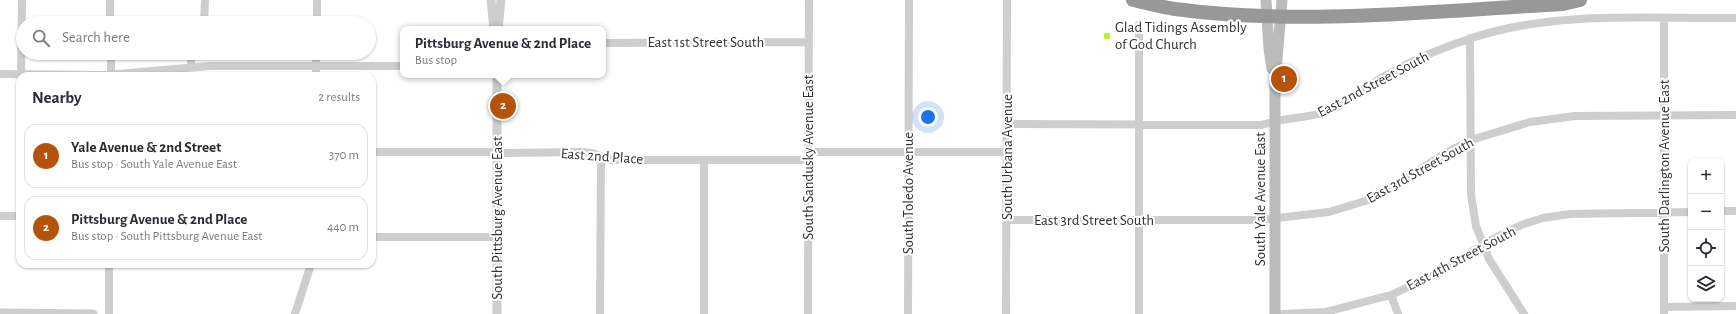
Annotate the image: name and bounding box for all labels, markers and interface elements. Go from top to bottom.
search box [16,16,376,60]
place label: Glad Tidings Assembly of God Church [1115,20,1247,52]
popup [400,26,606,78]
icon: search [30,27,52,49]
text: Search here [62,30,130,45]
marker: Glad Tidings Assembly of God Church [1102,31,1112,41]
street label: East 1st Street South [648,35,764,50]
text: Pittsburg Avenue & 2nd Place [415,36,591,51]
street label: East 2nd Street South [1315,49,1431,120]
text: Bus stop [415,54,457,67]
pin: 1 [1271,64,1297,94]
street label: South Sandusky Avenue East [801,74,816,240]
street label: South Darlington Avenue East [1657,79,1672,252]
text: Nearby [32,89,82,106]
text: 2 results [318,91,360,104]
pin: 2 [490,91,516,121]
street label: South Urbana Avenue [1000,94,1015,220]
your location [918,107,938,127]
street label: South Toledo Avenue [901,132,916,254]
street label: South Yale Avenue East [1253,132,1268,266]
street label: East 3rd Street South [1364,135,1476,206]
street label: South Pittsburg Avenue East [490,136,505,300]
text: Yale Avenue & 2nd Street [71,140,221,155]
street label: East 2nd Place [560,146,644,167]
text: 1 [44,149,48,162]
text: 370 m [329,149,359,162]
text: Bus stop · South Yale Avenue East [71,158,237,171]
map controls [1688,158,1724,302]
button: + [1688,158,1724,194]
button: − [1688,194,1724,230]
text: Pittsburg Avenue & 2nd Place [71,212,247,227]
street label: East 3rd Street South [1034,213,1154,228]
text: 2 [43,221,49,234]
text: 440 m [327,221,359,234]
street label: East 4th Street South [1404,223,1518,293]
text: Bus stop · South Pittsburg Avenue East [71,230,262,243]
button: locate [1688,230,1724,266]
button: layers [1688,266,1724,302]

